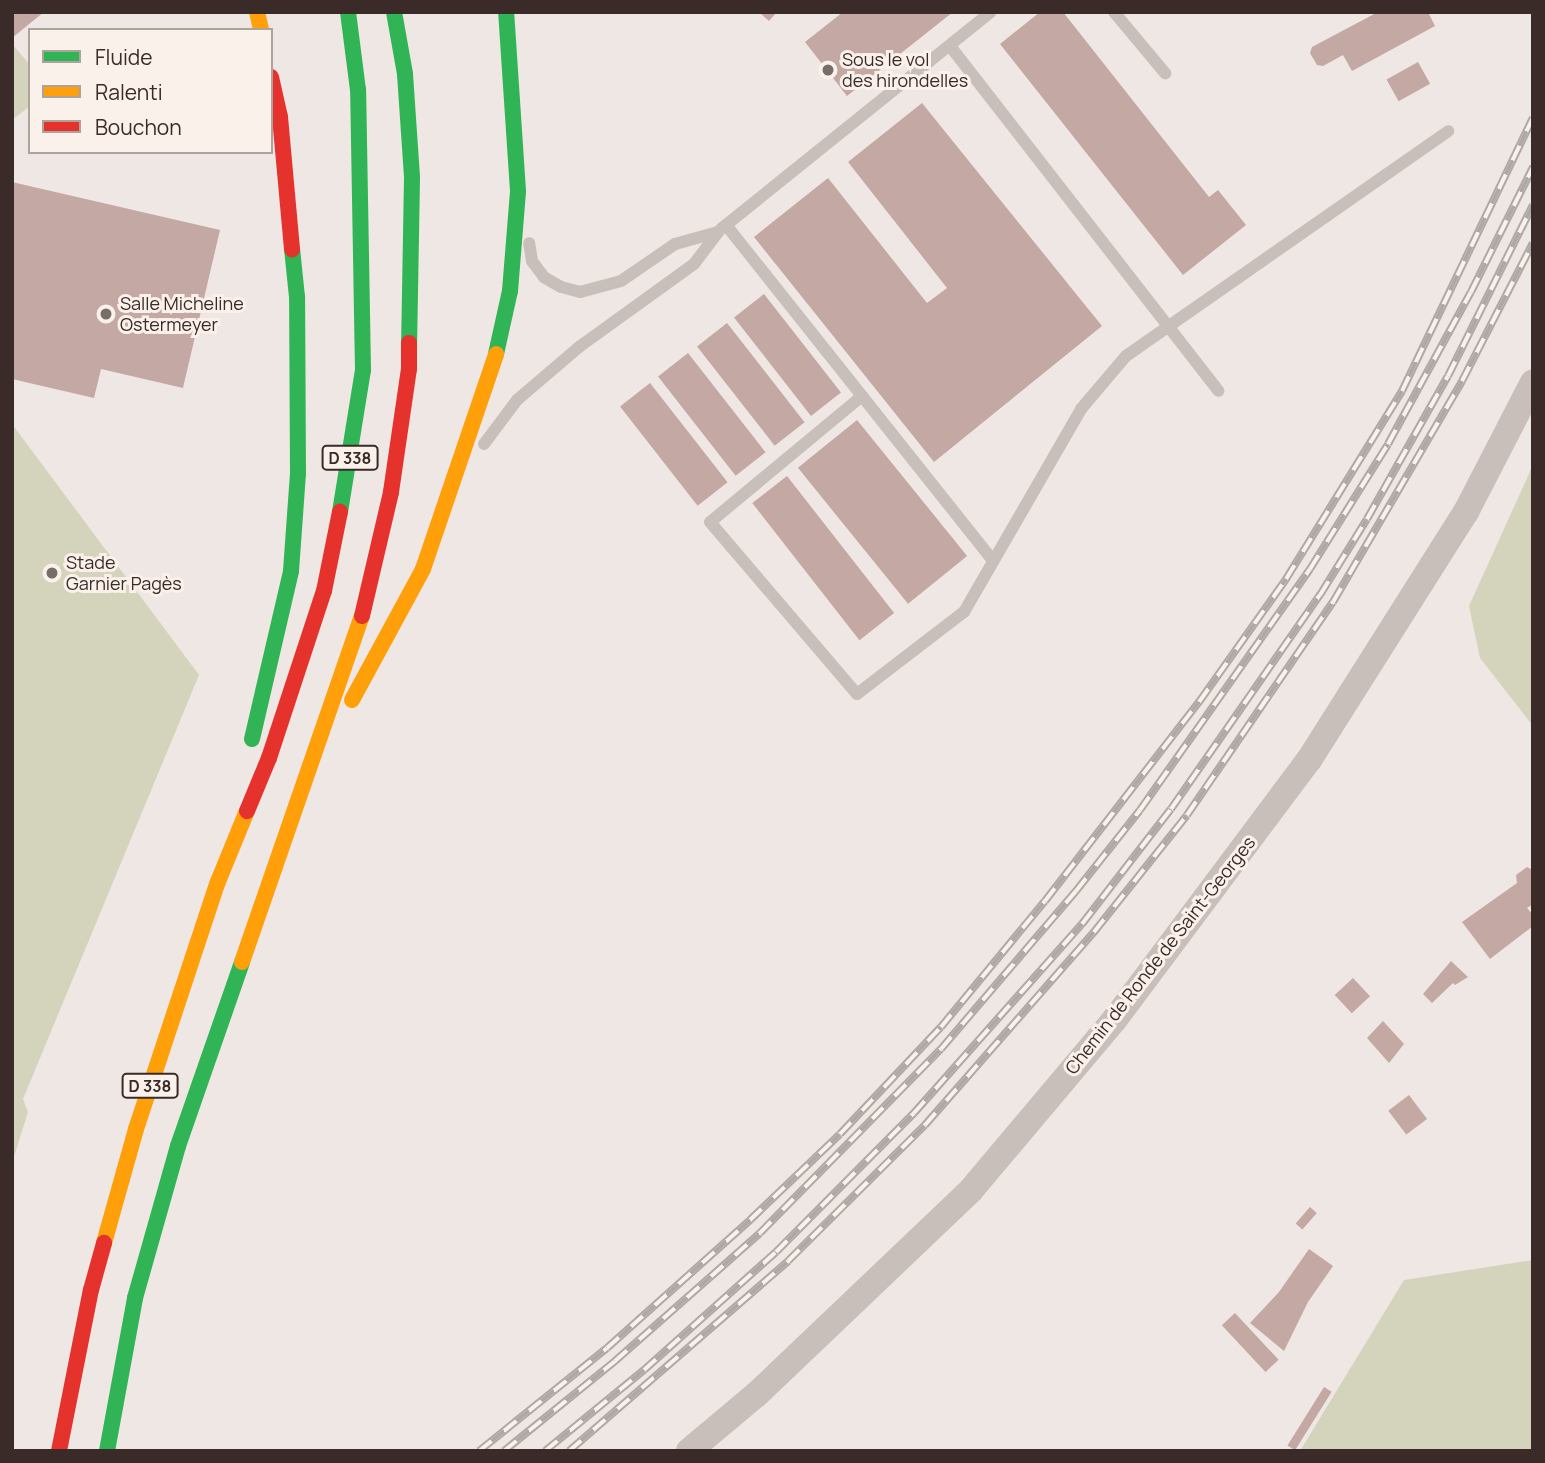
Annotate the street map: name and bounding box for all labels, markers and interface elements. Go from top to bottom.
legend [28,28,273,154]
text: Fluide [95,43,153,71]
place label: Sous le vol des hirondelles [842,49,968,92]
marker: Sous le vol des hirondelles [820,62,836,78]
text: Ralenti [95,78,163,106]
text: Bouchon [95,113,182,141]
place label: Salle Micheline Ostermeyer [120,293,244,336]
marker: Salle Micheline Ostermeyer [98,306,114,322]
road number: D 338 [320,446,380,471]
place label: Stade Garnier Pagès [66,552,182,594]
marker: Stade Garnier Pagès [44,565,60,581]
street label: Chemin de Ronde de Saint-Georges [1060,832,1260,1078]
road number: D 338 [120,1074,180,1098]

